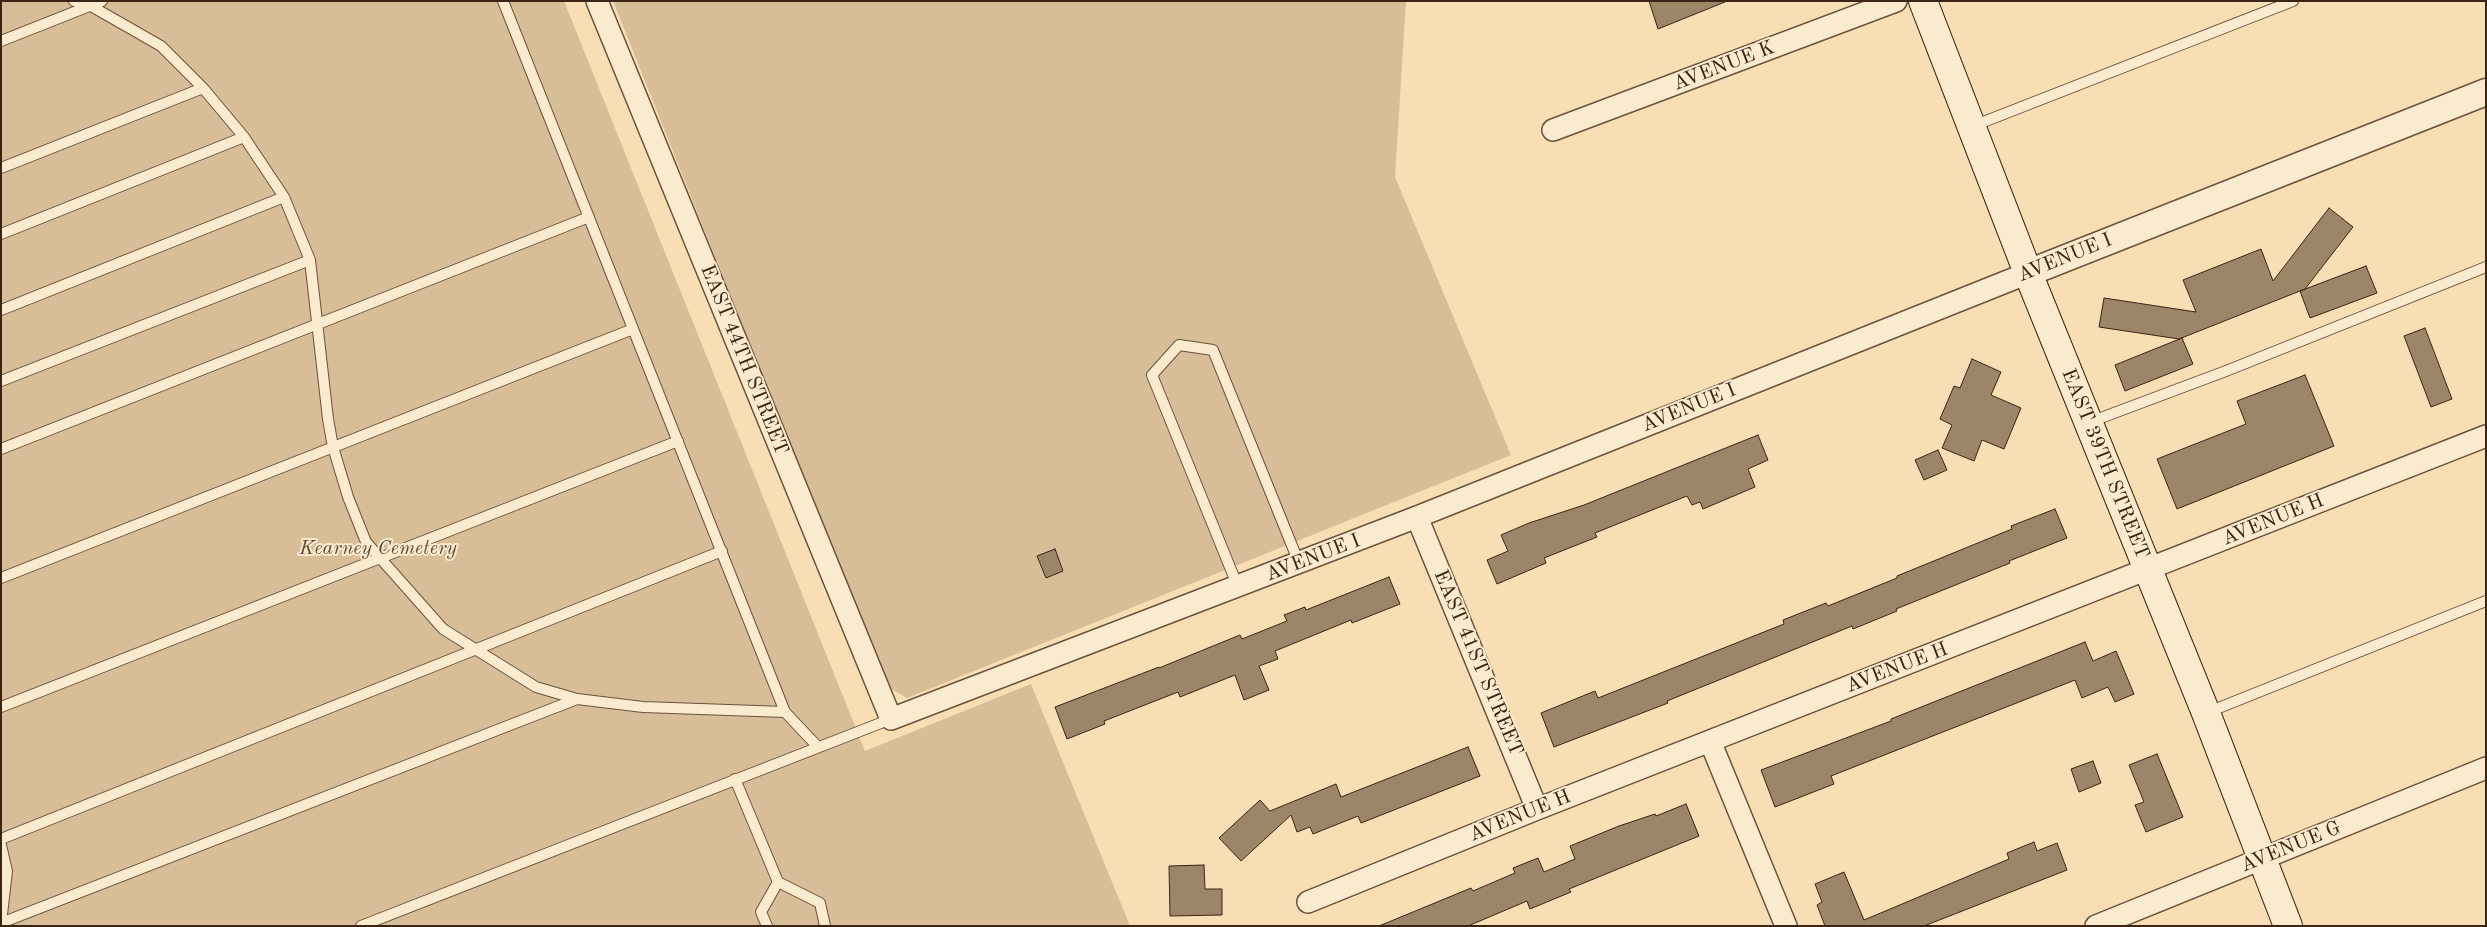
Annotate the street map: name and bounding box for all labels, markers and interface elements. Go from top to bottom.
street label: AVENUE K [1670,36,1778,96]
street label: AVENUE I [2014,228,2116,288]
street label: EAST 44TH STREET [695,261,793,459]
street label: EAST 39TH STREET [2056,365,2154,563]
street label: AVENUE I [1638,378,1740,438]
street label: AVENUE H [2219,489,2327,551]
street label: AVENUE I [1262,529,1364,587]
park label: Kearney Cemetery [299,537,457,561]
street label: EAST 41ST STREET [1428,566,1528,760]
street label: AVENUE H [1843,638,1951,698]
street label: AVENUE H [1466,785,1574,847]
street label: AVENUE G [2237,816,2345,878]

